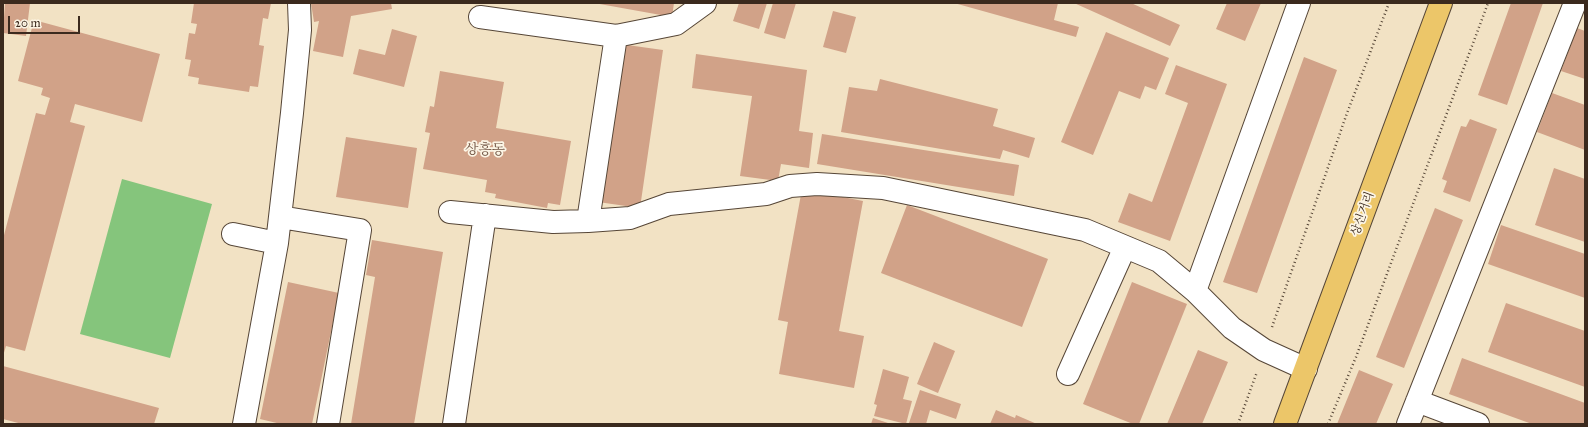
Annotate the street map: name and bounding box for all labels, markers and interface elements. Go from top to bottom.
scale bar [10,8,82,34]
text: 20 m [15,16,41,30]
district label: 상흥동 [465,143,505,159]
street label: 상신거리 [1348,190,1378,238]

